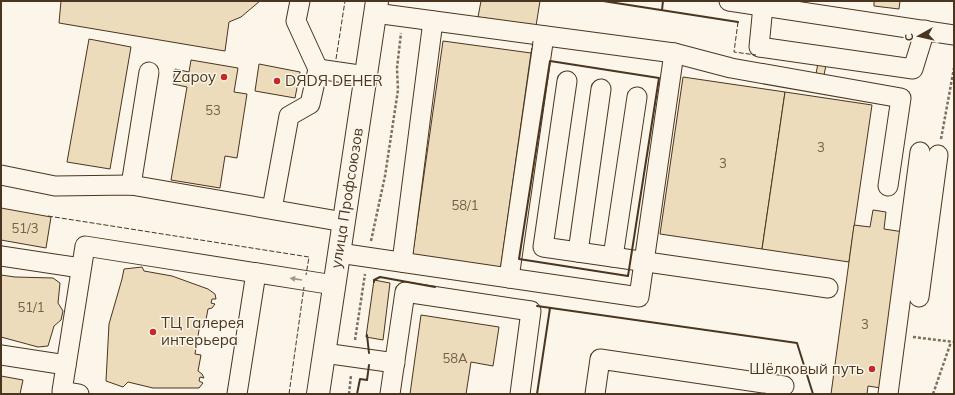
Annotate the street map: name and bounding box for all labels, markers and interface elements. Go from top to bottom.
north arrow [899,16,939,56]
text: С [902,32,917,42]
place label: Zapoy [173,67,216,86]
place label: DЯDЯ DЕНЕR [285,71,383,90]
marker: Zapoy [219,72,229,82]
marker: DЯDЯ DЕНЕR [272,76,282,86]
house number: 53 [205,102,221,118]
street label: улица Профсоюзов [326,126,367,270]
house number: 3 [817,139,825,155]
house number: 3 [719,155,727,171]
house number: 58/1 [451,197,479,213]
house number: 51/3 [11,220,39,236]
one-way arrow [289,276,302,282]
house number: 51/1 [17,299,45,315]
place label: ТЦ Галерея интерьера [161,313,244,349]
house number: 3 [861,316,869,332]
marker: ТЦ Галерея интерьера [148,327,158,337]
house number: 58А [442,350,468,366]
place label: Шёлковый путь [749,359,864,378]
marker: Шёлковый путь [867,364,877,374]

